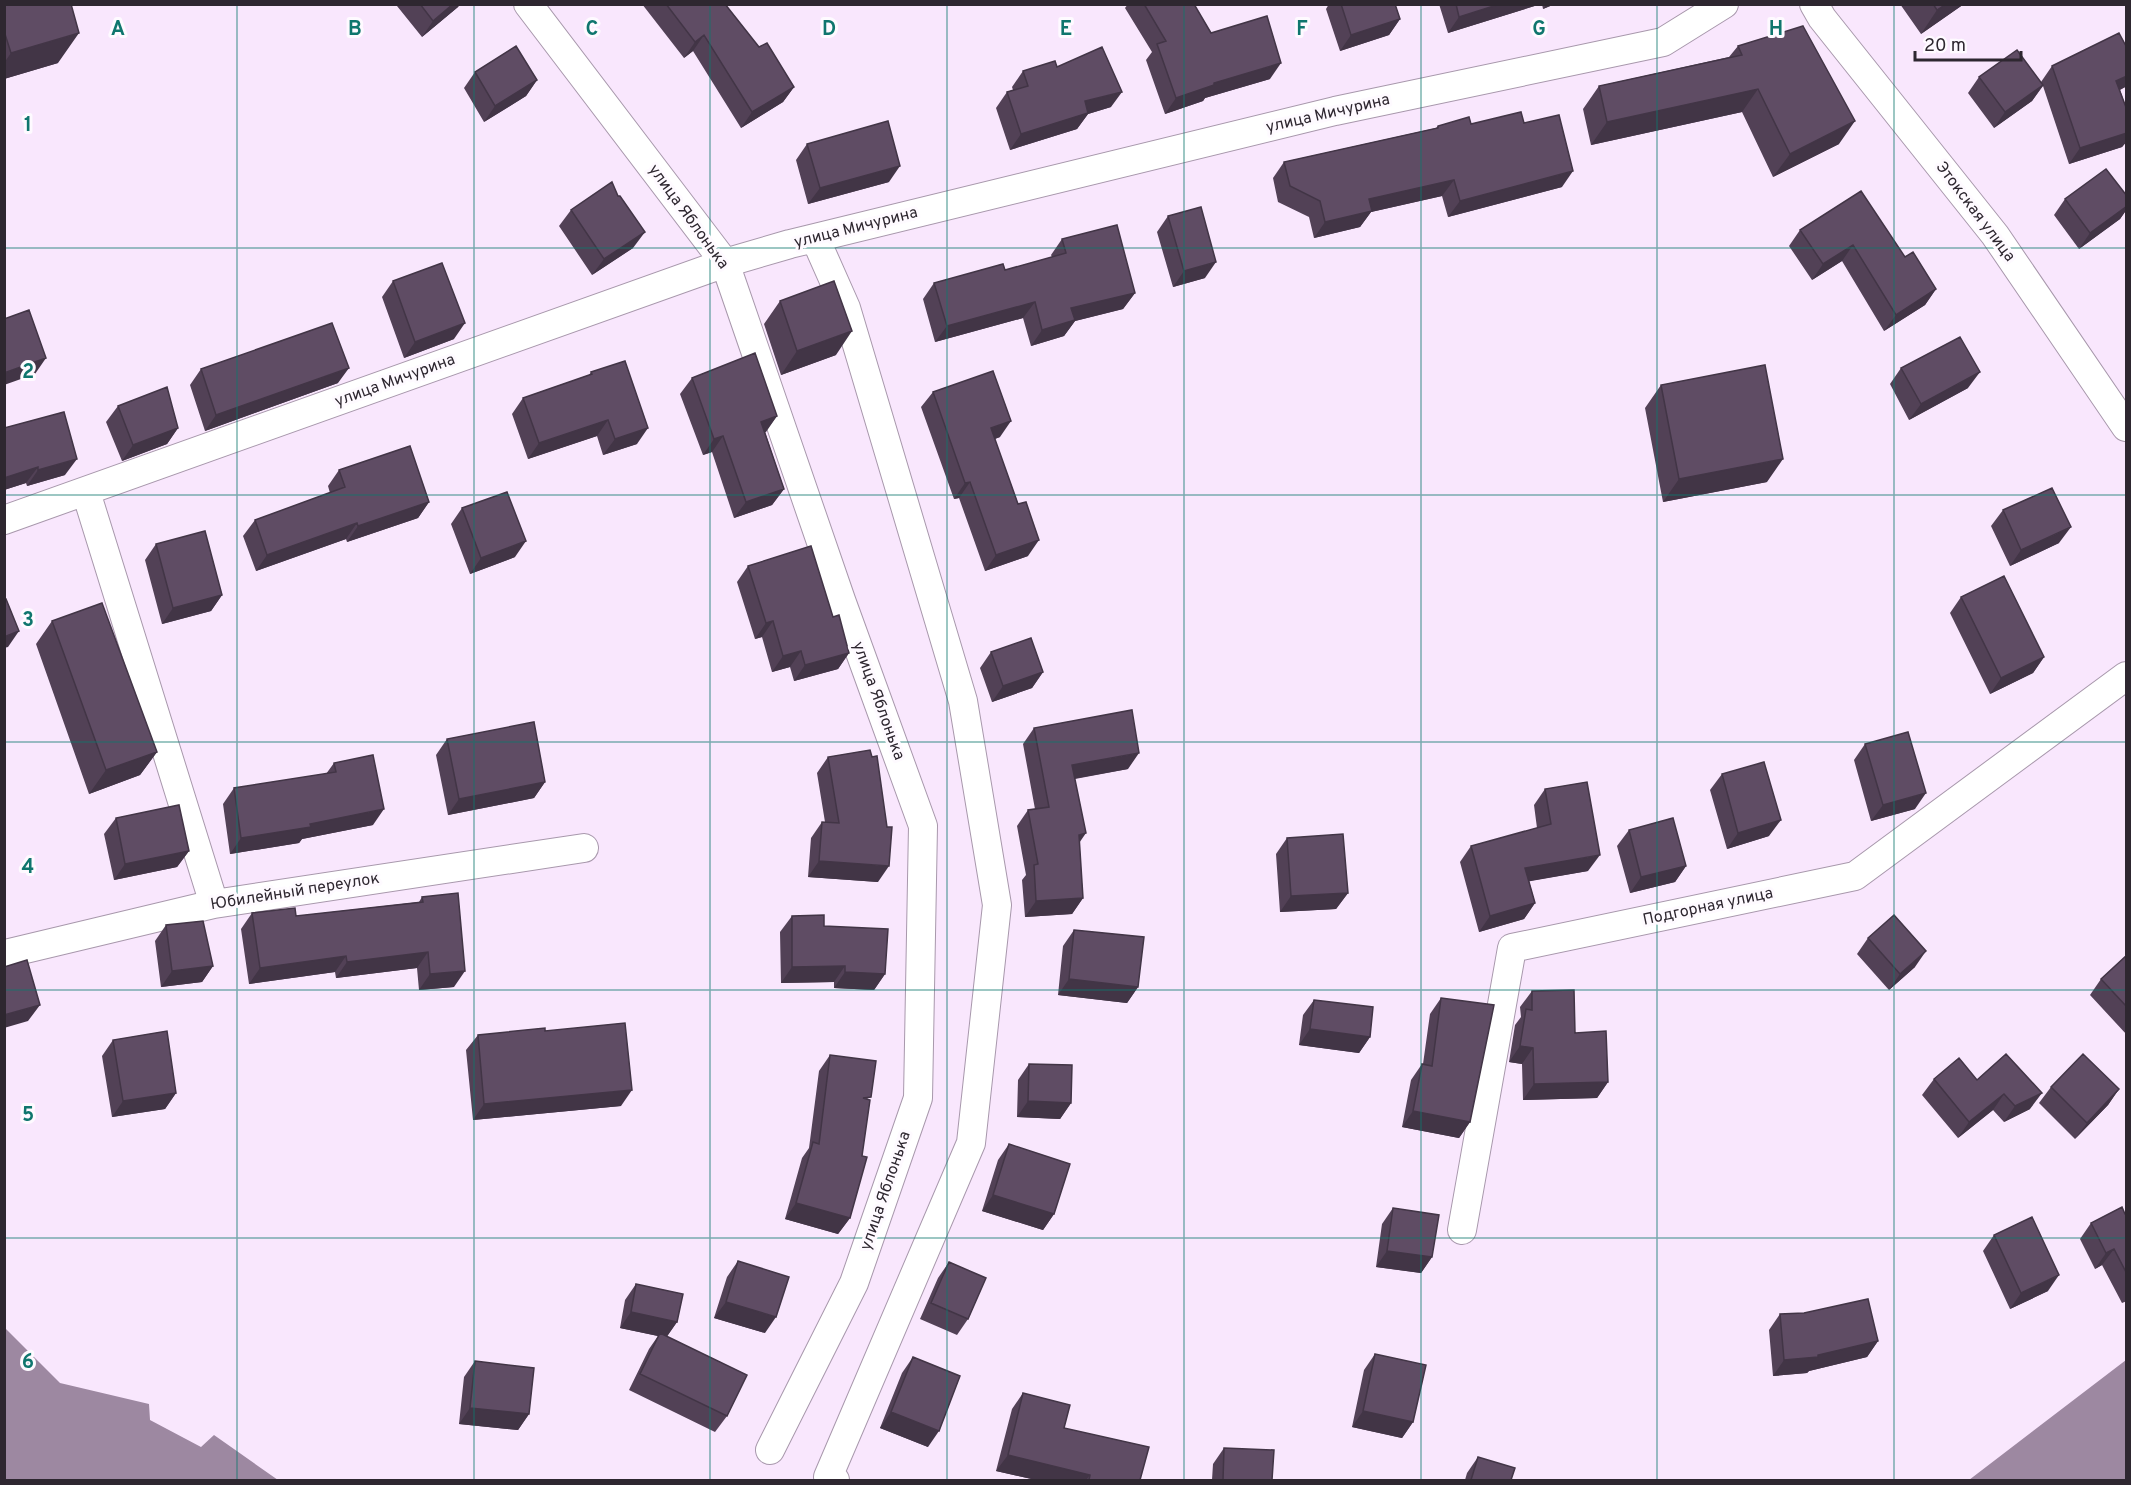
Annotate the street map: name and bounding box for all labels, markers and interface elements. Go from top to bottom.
text: A [111,17,125,43]
text: B [348,17,362,43]
text: C [586,17,598,43]
text: D [822,17,836,43]
text: E [1060,17,1072,43]
text: F [1296,17,1308,43]
text: G [1532,17,1546,43]
text: H [1769,17,1783,43]
scale bar [1915,24,2022,62]
text: 20 m [1924,35,1966,58]
street label: улица Мичурина [1264,90,1392,138]
text: 1 [24,113,32,139]
street label: Этокская улица [1931,158,2019,266]
street label: улица Яблонька [643,161,733,273]
street label: улица Мичурина [792,203,920,253]
street label: улица Мичурина [332,350,458,412]
text: 2 [22,360,34,386]
text: 3 [22,608,34,634]
street label: улица Яблонька [847,639,909,763]
text: 4 [22,855,34,881]
street label: Юбилейный переулок [209,869,381,915]
street label: Подгорная улица [1641,883,1775,931]
text: 5 [22,1103,34,1129]
street label: улица Яблонька [856,1129,916,1253]
text: 6 [22,1350,34,1376]

